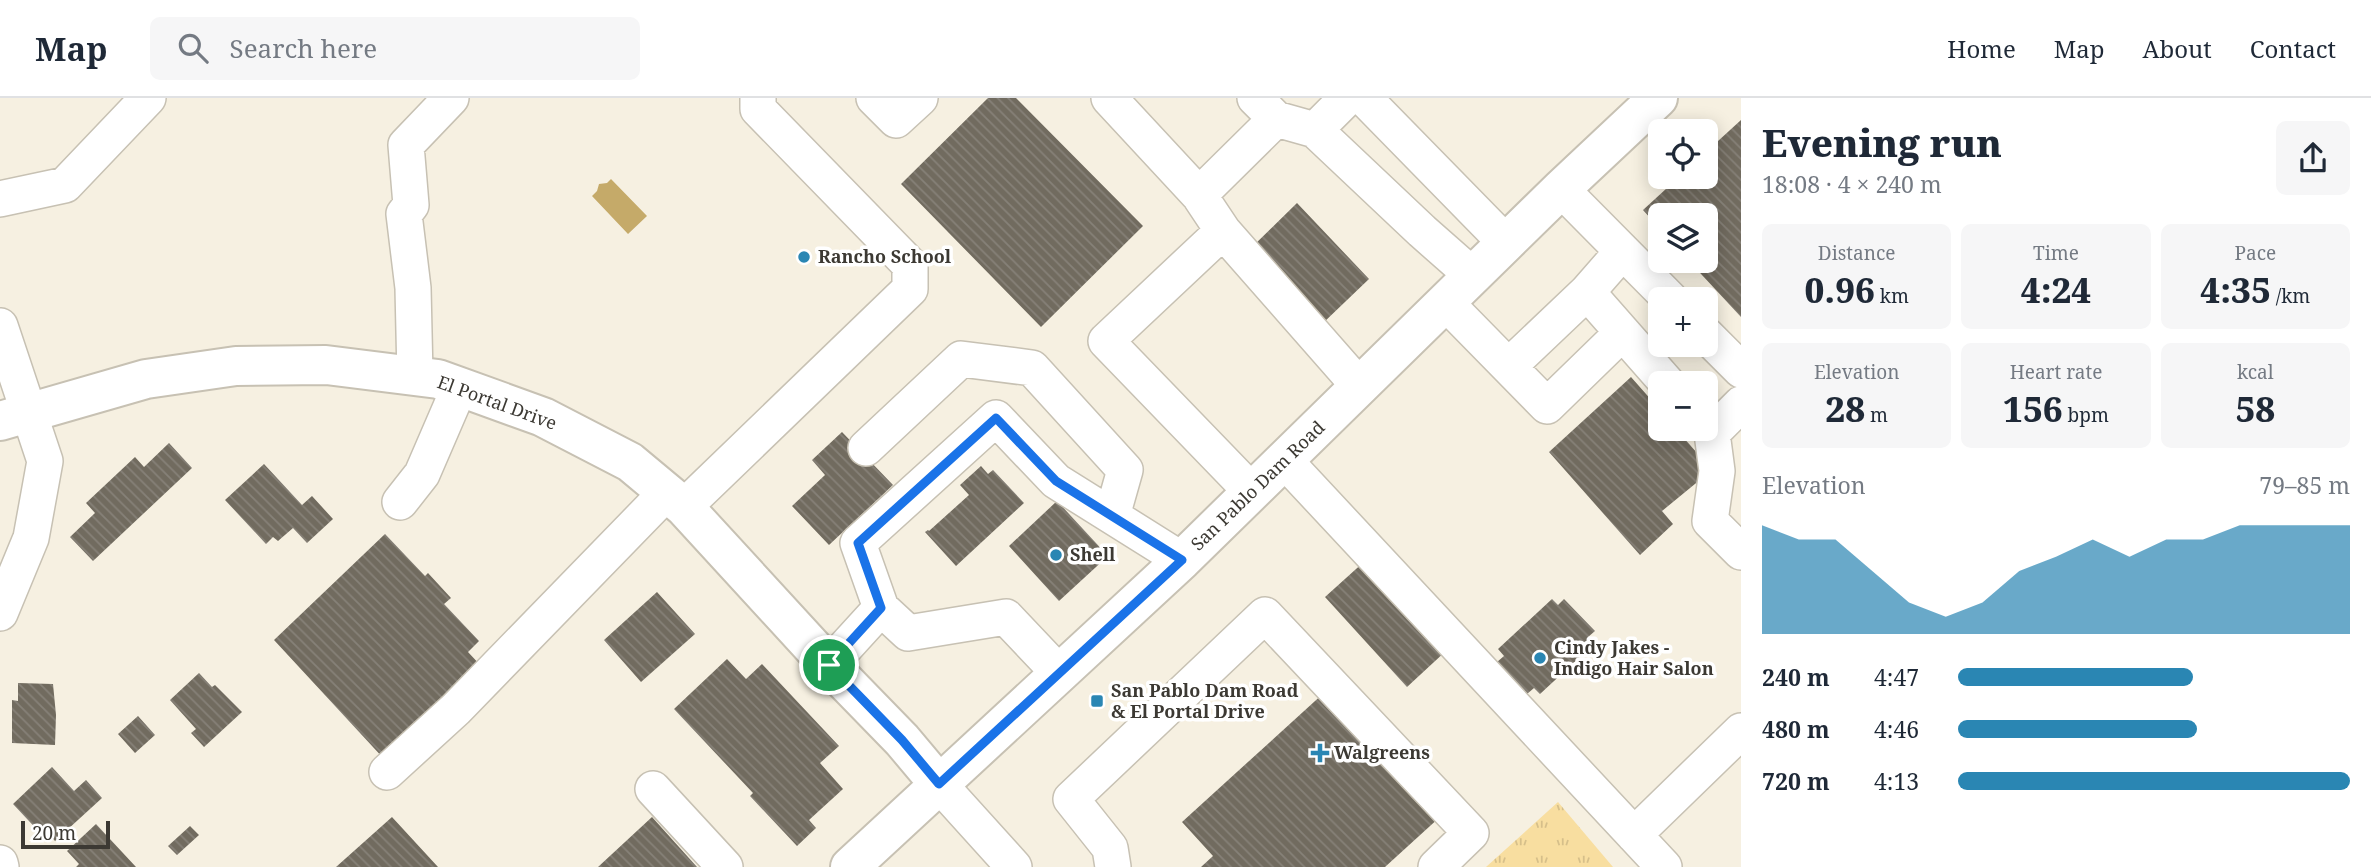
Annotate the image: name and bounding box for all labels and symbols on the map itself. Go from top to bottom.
place label: Rancho School [818,244,952,268]
marker: Rancho School [796,249,812,265]
street label: El Portal Drive [434,369,560,435]
street label: San Pablo Dam Road [1185,415,1329,555]
place label: Shell [1070,542,1116,566]
marker: Shell [1048,547,1064,563]
pin [799,635,859,695]
place label: Cindy Jakes - Indigo Hair Salon [1554,635,1714,680]
marker: Cindy Jakes - Indigo Hair Salon [1532,650,1548,666]
place label: San Pablo Dam Road & El Portal Drive [1111,678,1299,723]
marker: San Pablo Dam Road & El Portal Drive [1089,693,1105,709]
place label: Walgreens [1334,740,1430,764]
marker: Walgreens [1312,745,1328,761]
scale bar [21,818,110,850]

